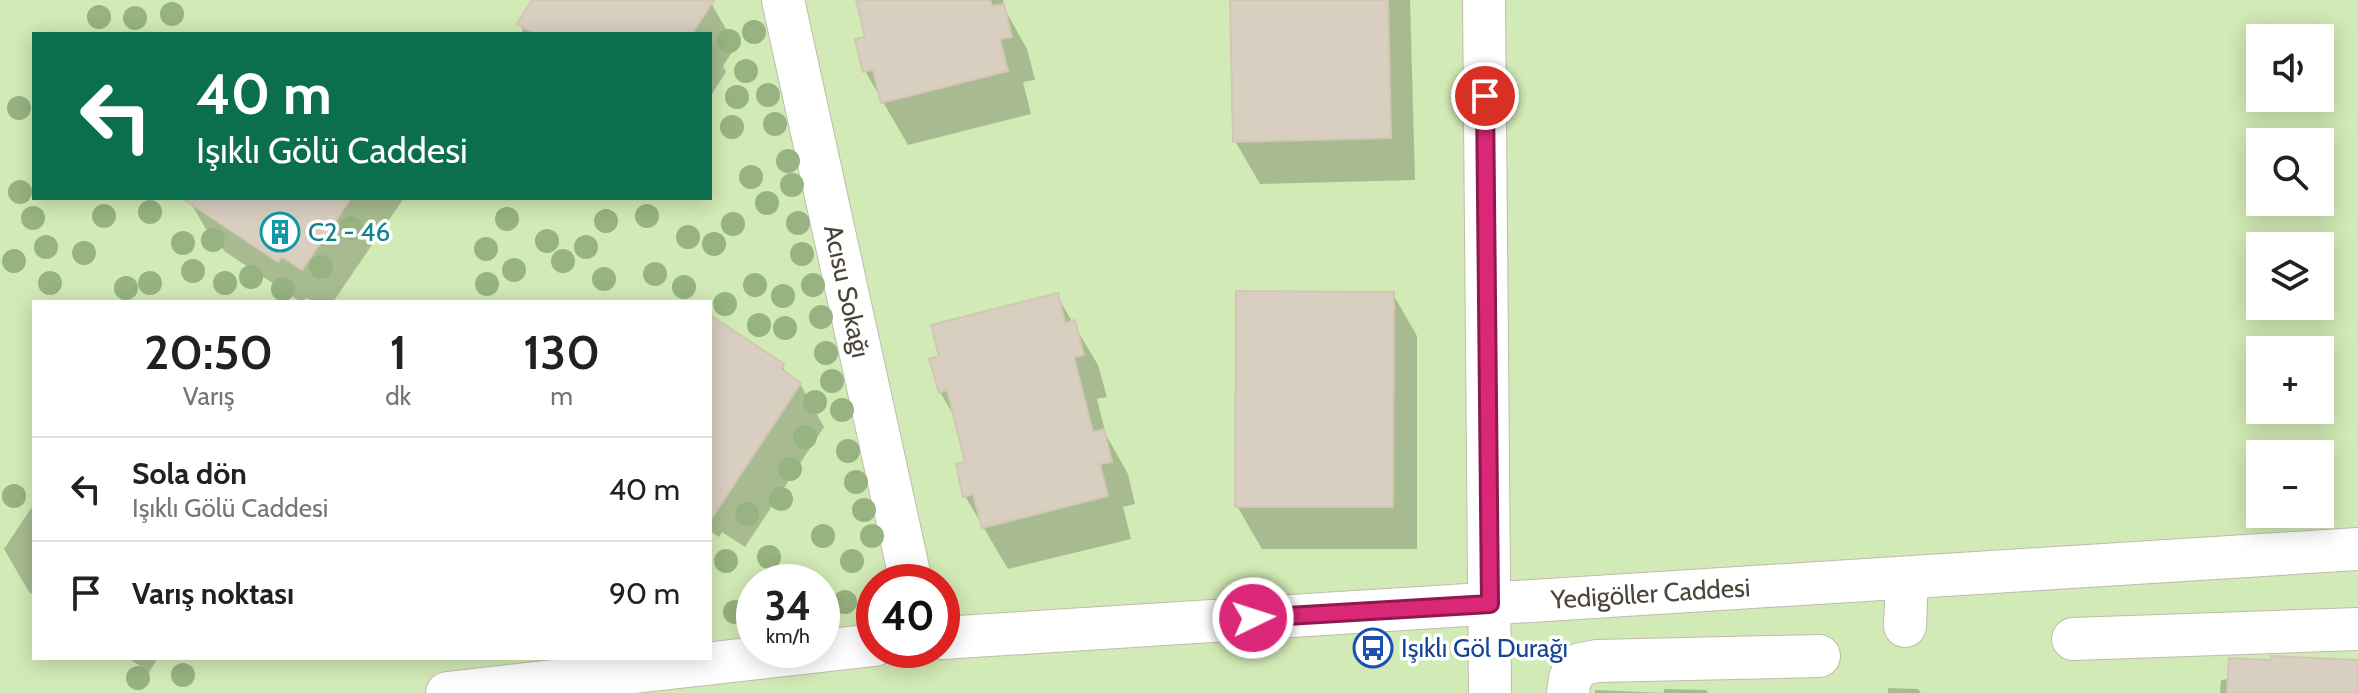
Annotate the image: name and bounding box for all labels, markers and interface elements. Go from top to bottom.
map controls [2246,24,2334,528]
button: sound [2246,24,2334,112]
text: 40 m [196,60,332,128]
pin [1451,62,1519,130]
icon: left [64,64,168,168]
icon: arrive [1463,74,1507,118]
text: Işıklı Gölü Caddesi [196,128,468,172]
button: search [2246,128,2334,216]
building icon: C2 - 46 [259,211,301,253]
place label: C2 - 46 [308,216,390,248]
street label: Acısu Sokağı [817,222,877,361]
button: layers [2246,232,2334,320]
text: 20:50 [144,323,273,381]
text: 1 [390,323,407,381]
text: 130 [523,323,600,381]
button: + [2246,336,2334,424]
text: Varış [183,380,234,412]
text: dk [385,380,411,412]
text: m [550,380,573,412]
button: − [2246,440,2334,528]
text: Sola dön [132,455,247,492]
icon: left [64,467,108,511]
text: 40 m [609,471,680,508]
text: Işıklı Gölü Caddesi [132,492,328,524]
speed limit sign: 40 [856,564,960,668]
icon: arrive [64,571,108,615]
street label: Yedigöller Caddesi [1549,571,1751,616]
text: Varış noktası [132,575,294,612]
text: 90 m [609,575,680,612]
position arrow [1211,576,1295,660]
text: 34 [765,581,811,630]
text: km/h [766,624,810,648]
bus stop icon: Işıklı Göl Durağı [1352,627,1394,669]
place label: Işıklı Göl Durağı [1401,632,1568,664]

